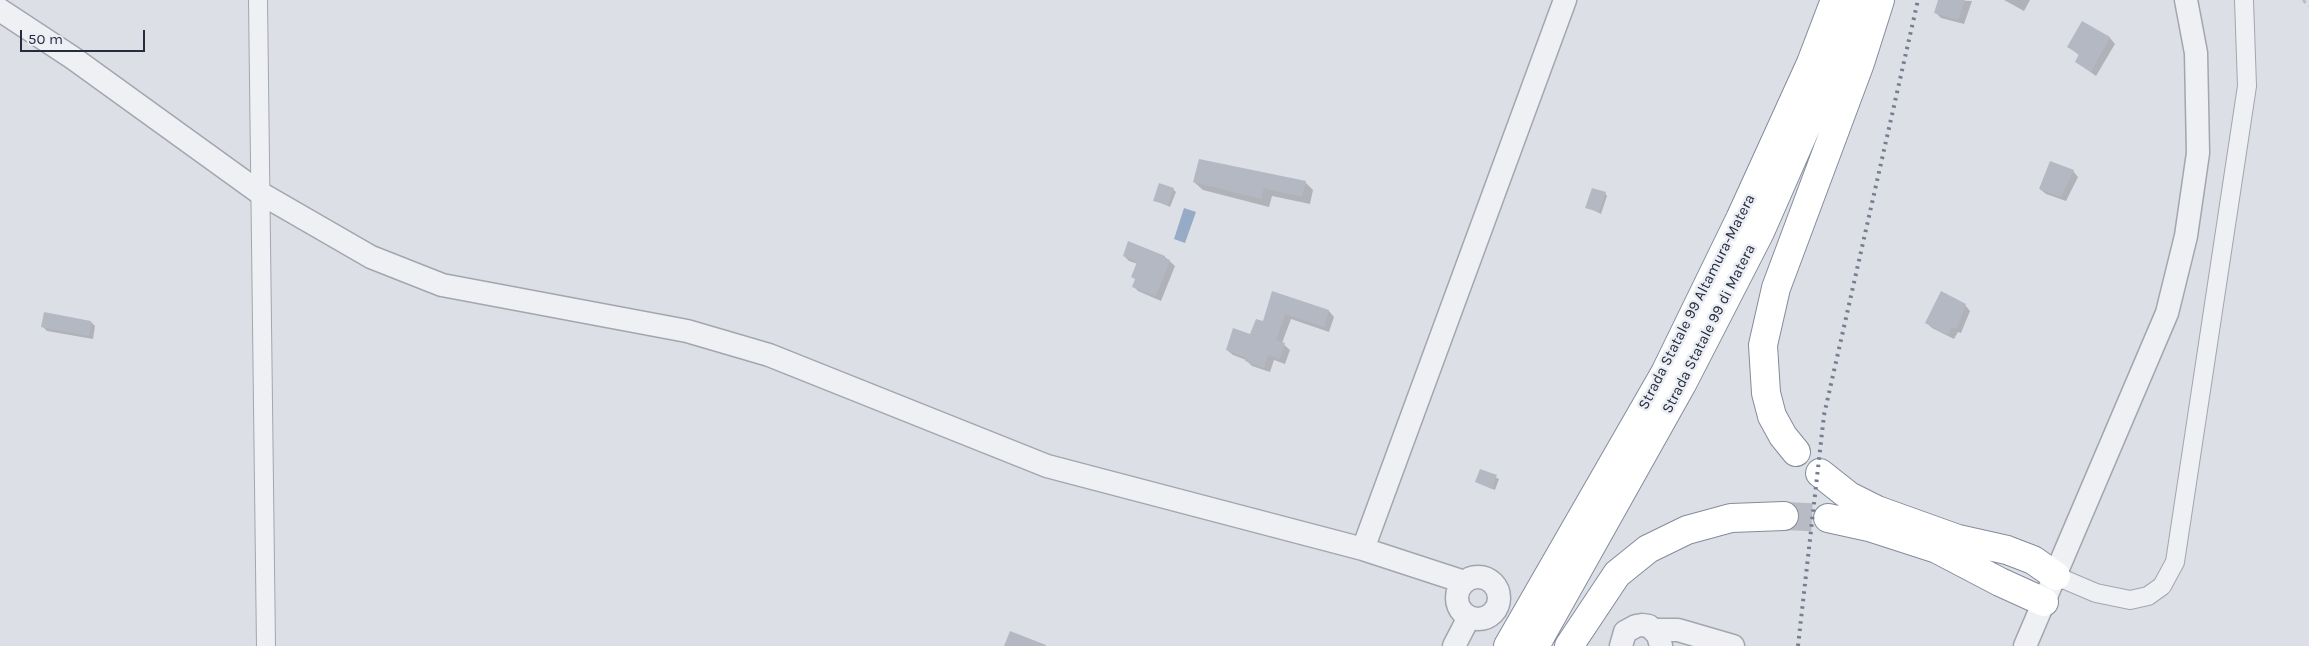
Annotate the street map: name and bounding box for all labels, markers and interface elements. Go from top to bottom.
scale bar [22,20,148,52]
text: 50 m [28,30,63,48]
street label: Strada Statale 99 Altamura-Matera [1635,191,1759,413]
street label: Strada Statale 99 di Matera [1658,241,1760,417]

